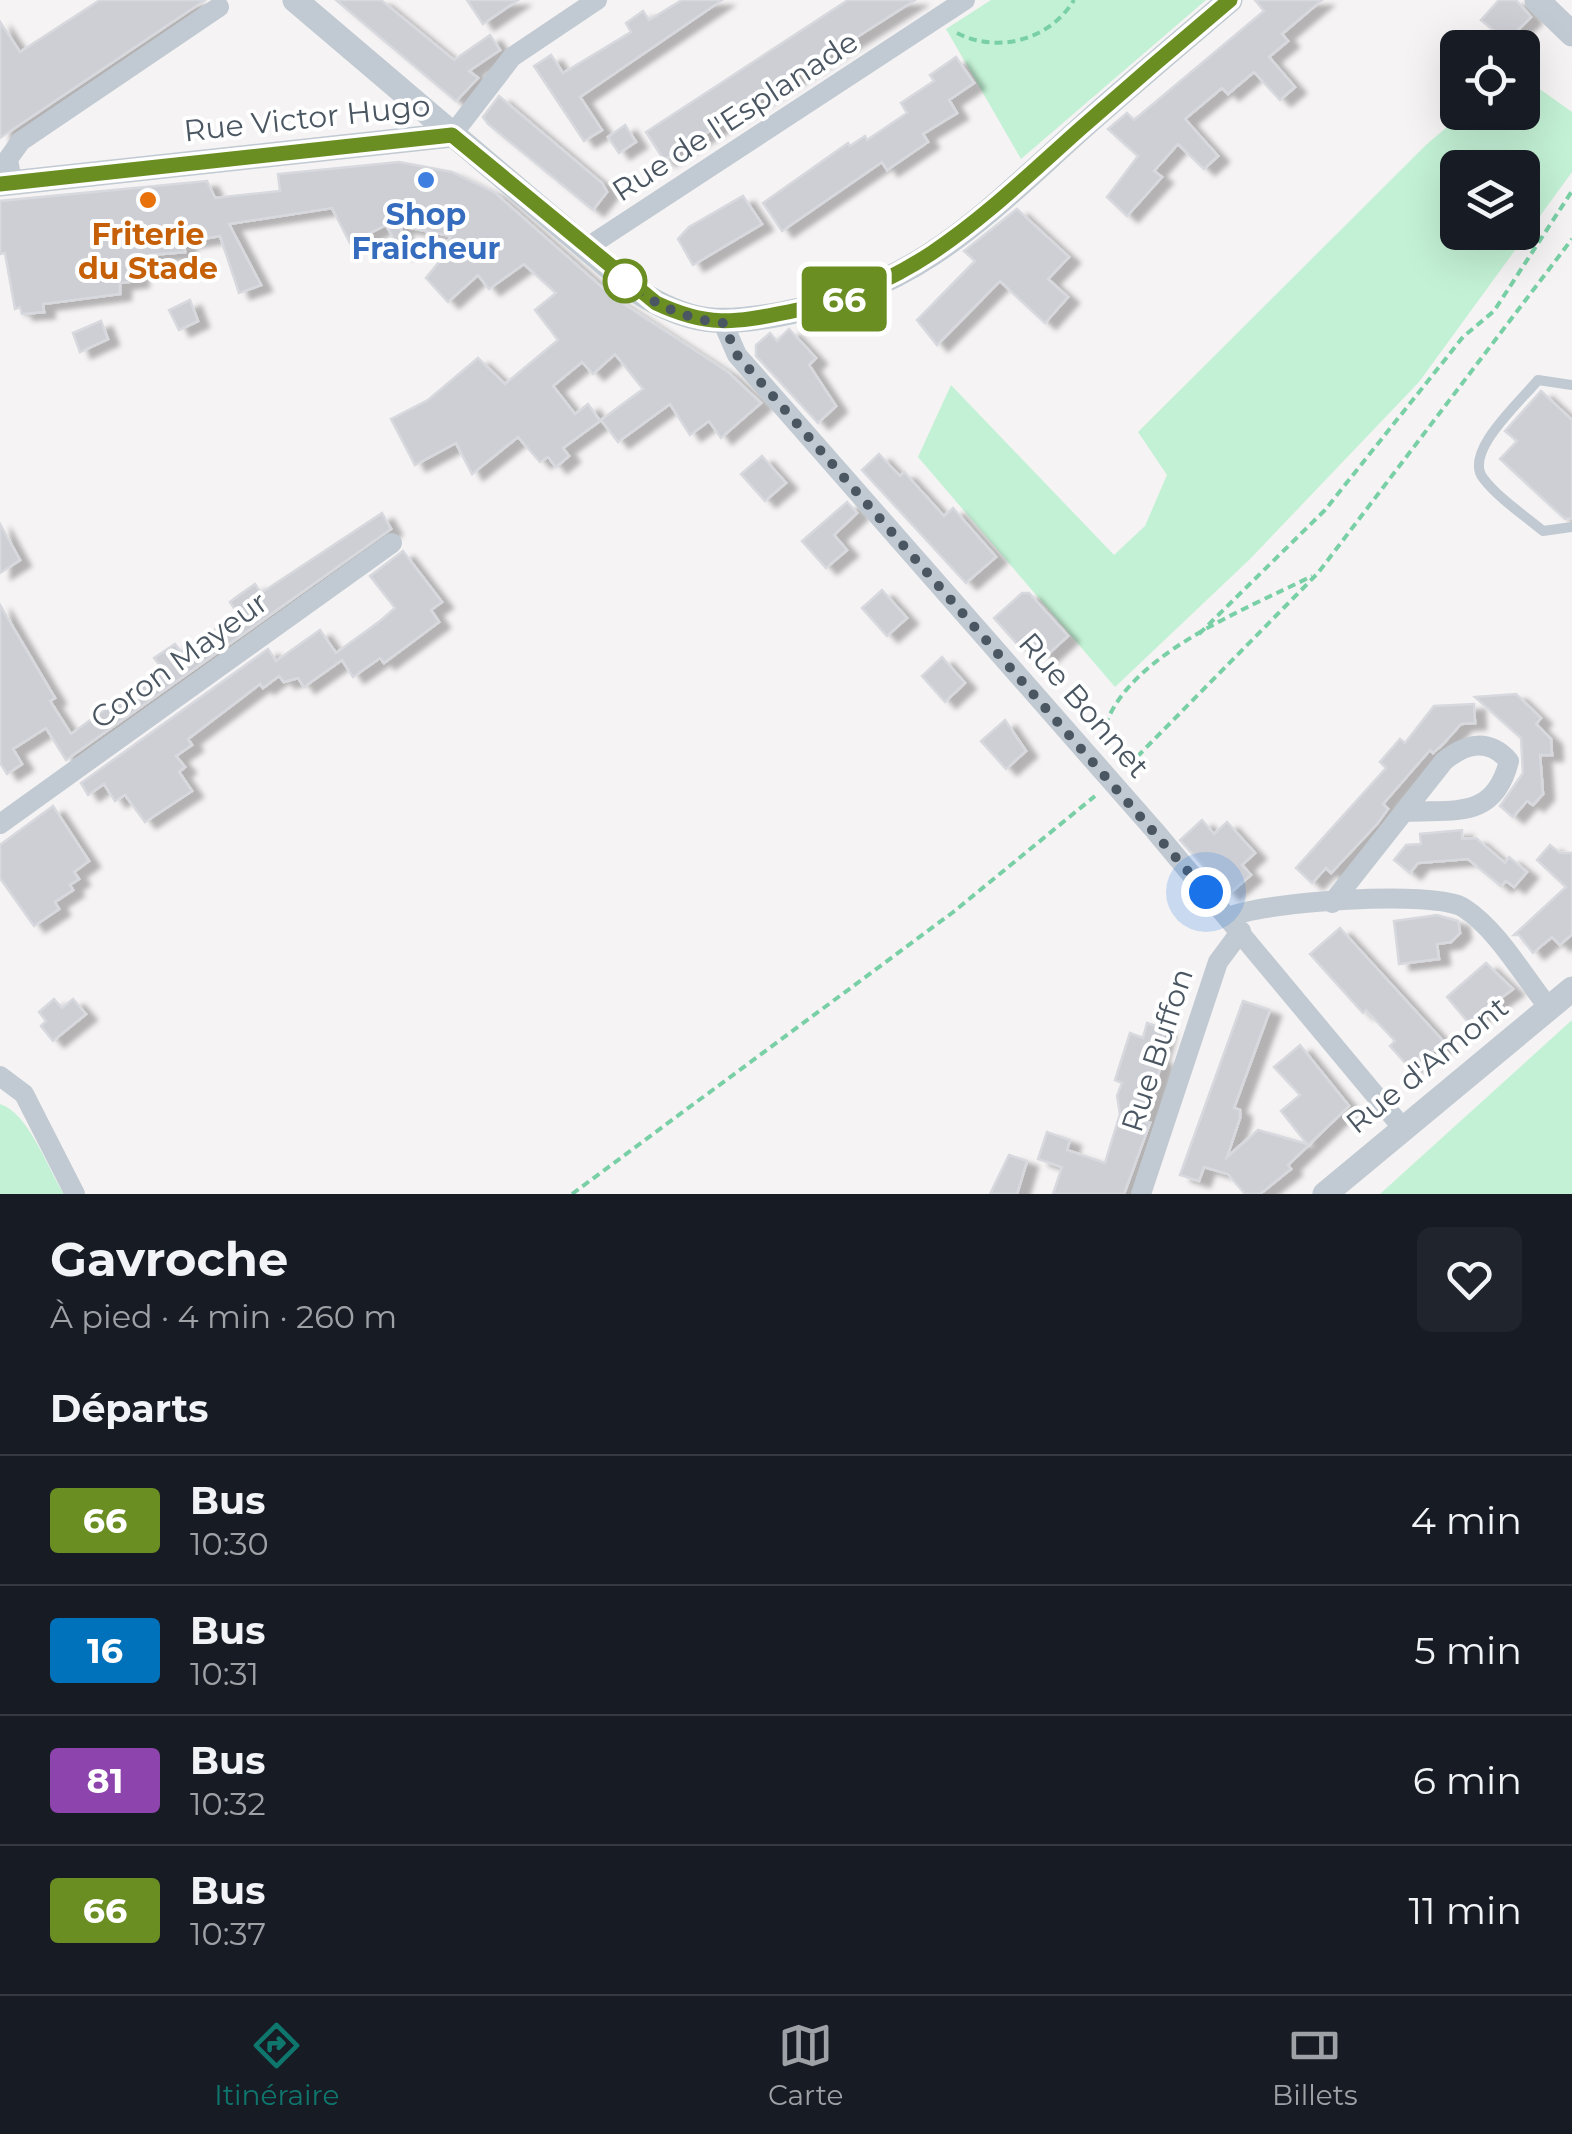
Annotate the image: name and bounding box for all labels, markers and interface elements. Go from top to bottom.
street label: Rue de l'Esplanade [605,23,865,209]
map controls [1440,30,1540,250]
button: locate [1440,30,1540,130]
street label: Rue Victor Hugo [182,87,432,149]
button: layers [1440,150,1540,250]
marker: Shop Fraicheur [415,169,437,191]
marker: Friterie du Stade [137,189,159,211]
place label: Shop Fraicheur [351,196,501,267]
place label: Friterie du Stade [78,216,218,287]
unlabelled marker [604,260,646,302]
line badge: 66 [799,266,889,332]
text: 66 [822,278,866,321]
street label: Coron Mayeur [83,583,275,737]
street label: Rue Bonnet [1011,625,1157,785]
your location [1181,867,1231,917]
street label: Rue Buffon [1113,964,1201,1136]
street label: Rue d'Amont [1339,988,1515,1142]
button: heart [1417,1227,1522,1332]
text: Gavroche [50,1230,288,1288]
text: À pied · 4 min · 260 m [50,1297,397,1336]
text: Départs [50,1385,208,1432]
text: Bus [190,1477,265,1524]
text: 4 min [1411,1497,1522,1544]
text: 66 [83,1499,127,1542]
text: 10:30 [190,1524,269,1563]
text: Bus [190,1607,265,1654]
text: 5 min [1414,1627,1522,1674]
text: 16 [87,1629,123,1672]
text: 10:31 [190,1654,259,1693]
text: Bus [190,1737,265,1784]
text: 6 min [1413,1757,1522,1804]
text: 81 [87,1759,123,1802]
text: 10:32 [190,1784,266,1823]
text: Bus [190,1867,265,1914]
text: 11 min [1408,1887,1522,1934]
text: 66 [83,1889,127,1932]
text: 10:37 [190,1914,266,1953]
tab: Itinéraire [214,2018,339,2112]
tab: Carte [768,2018,844,2112]
tab: Billets [1272,2018,1358,2112]

